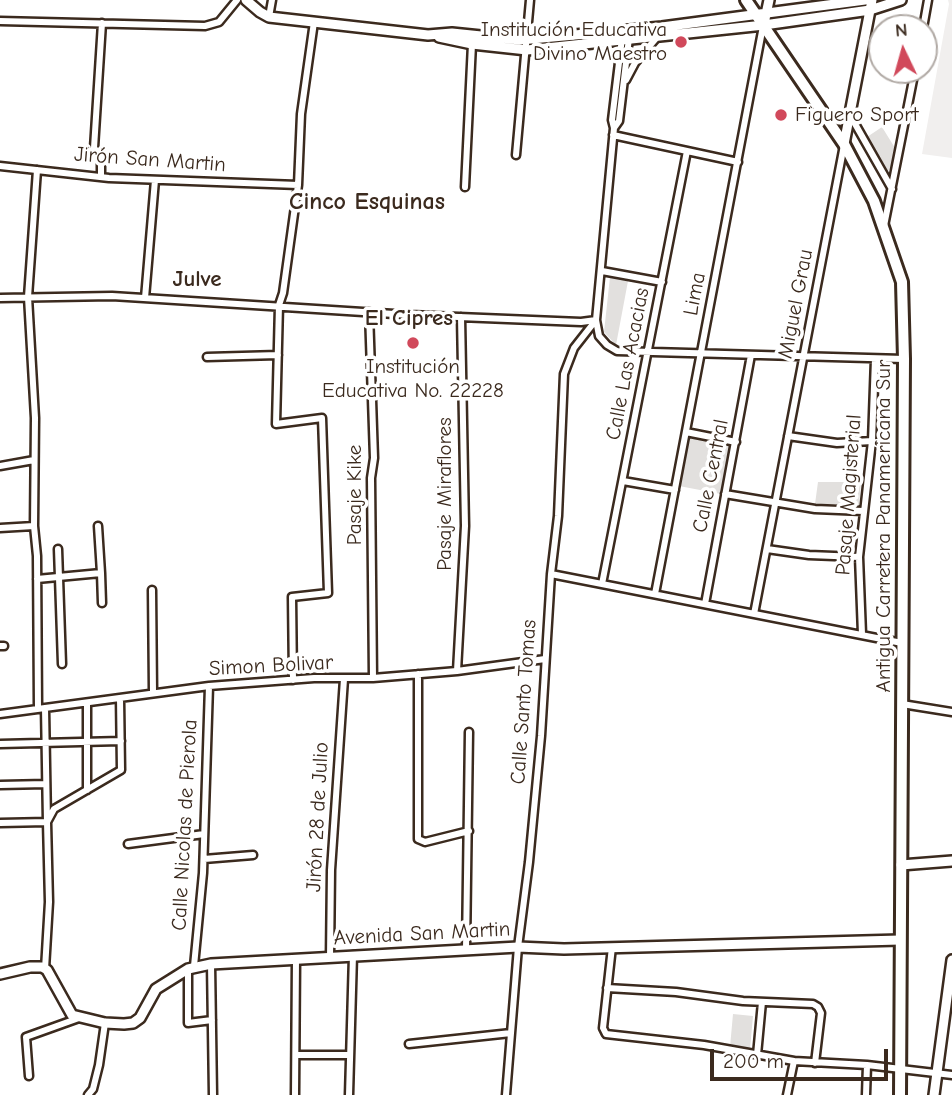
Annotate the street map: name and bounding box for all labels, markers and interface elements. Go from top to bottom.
north arrow [868,14,938,84]
place label: Institución Educativa Divino Maestro [481,17,667,67]
text: N [894,19,908,42]
marker: Institución Educativa Divino Maestro [673,34,689,50]
place label: Figuero Sport [795,102,919,128]
marker: Figuero Sport [773,107,789,123]
street label: Jirón San Martin [73,142,227,178]
district label: Cinco Esquinas [289,188,445,216]
street label: Miguel Grau [773,247,819,361]
district label: Julve [173,265,221,293]
street label: Lima [678,270,712,318]
street label: Calle Las Acacias [601,286,655,442]
district label: El Cipres [365,304,453,332]
marker: Institución Educativa No. 22228 [405,335,421,351]
place label: Institución Educativa No. 22228 [322,354,504,404]
street label: Antigua Carretera Panamericana Sur [871,360,897,692]
street label: Pasaje Magisterial [831,414,867,576]
street label: Pasaje Miraflores [432,417,458,571]
street label: Calle Central [688,417,734,535]
street label: Pasaje Kike [342,445,368,545]
street label: Calle Santo Tomas [506,619,542,785]
street label: Simon Bolivar [208,650,334,682]
street label: Calle Nicolas de Pierola [167,719,203,931]
street label: Jirón 28 de Julio [301,741,335,893]
street label: Avenida San Martin [333,917,511,951]
scale bar [714,1036,892,1080]
text: 200 m [723,1049,784,1073]

